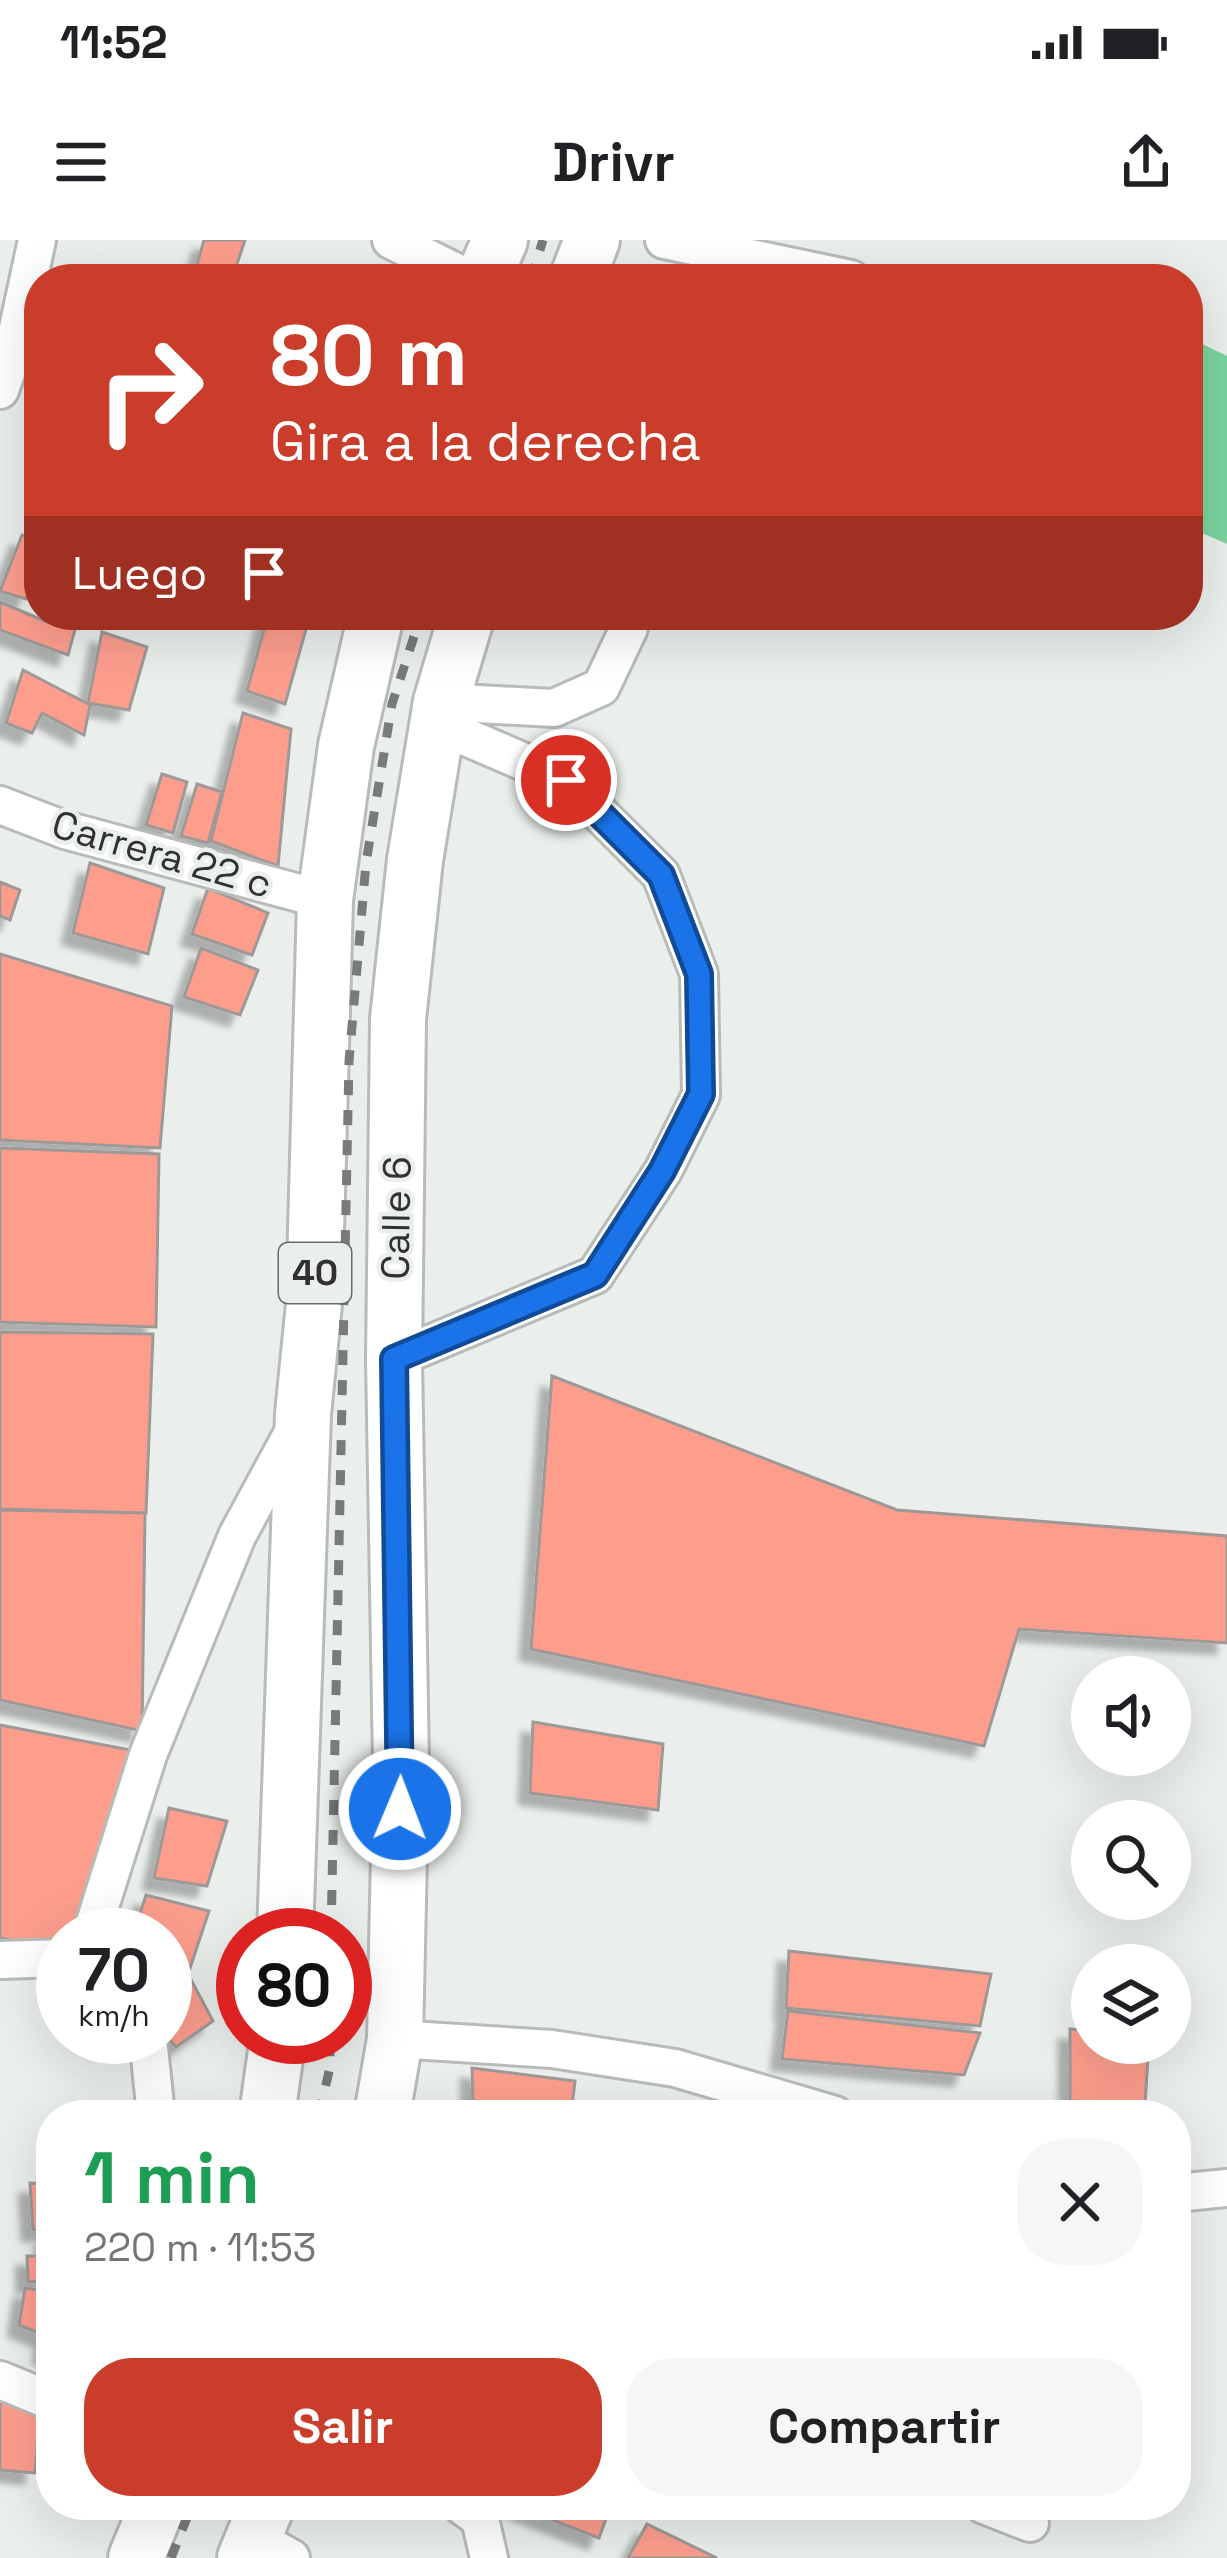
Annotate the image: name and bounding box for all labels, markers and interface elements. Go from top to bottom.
text: 11:52 [60,14,167,71]
text: Drivr [552,128,675,197]
icon: menu [48,129,114,195]
icon: share [1113,129,1179,195]
text: 80 m [270,302,468,410]
icon: right [72,312,228,468]
text: Gira a la derecha [270,407,701,476]
icon: arrive [231,540,297,606]
text: Luego [72,545,207,602]
pin [515,729,617,831]
icon: arrive [533,747,599,813]
street label: Carrera 22 c [47,799,277,909]
street label: Calle 6 [370,1156,422,1280]
road number: 40 [279,1243,351,1303]
map controls [1071,1656,1191,2064]
button: sound [1071,1656,1191,1776]
position arrow [337,1746,463,1872]
button: search [1071,1800,1191,1920]
speed limit sign: 80 [216,1908,372,2064]
text: 70 [78,1932,150,2009]
button: layers [1071,1944,1191,2064]
text: km/h [78,1996,150,2035]
text: 1 min [84,2132,260,2224]
button: close [1017,2139,1143,2265]
text: 220 m · 11:53 [84,2223,316,2272]
button: Salir [84,2358,602,2496]
button: Compartir [626,2358,1143,2496]

